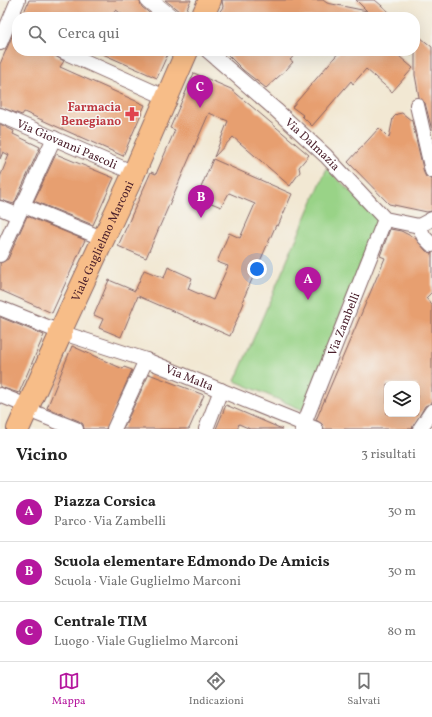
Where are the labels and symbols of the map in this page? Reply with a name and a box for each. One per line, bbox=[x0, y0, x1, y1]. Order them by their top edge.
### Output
pin: C bbox=[187, 75, 213, 108]
place label: Farmacia Benegiano bbox=[61, 100, 121, 130]
pharmacy icon: Farmacia Benegiano bbox=[124, 106, 140, 122]
street label: Via Dalmazia bbox=[281, 115, 343, 175]
street label: Via Giovanni Pascoli bbox=[14, 116, 120, 174]
street label: Viale Guglielmo Marconi bbox=[68, 178, 138, 304]
pin: B bbox=[188, 185, 214, 218]
your location bbox=[247, 259, 267, 279]
pin: A bbox=[295, 267, 321, 300]
street label: Via Zambelli bbox=[325, 290, 364, 358]
street label: Via Malta bbox=[163, 362, 216, 396]

